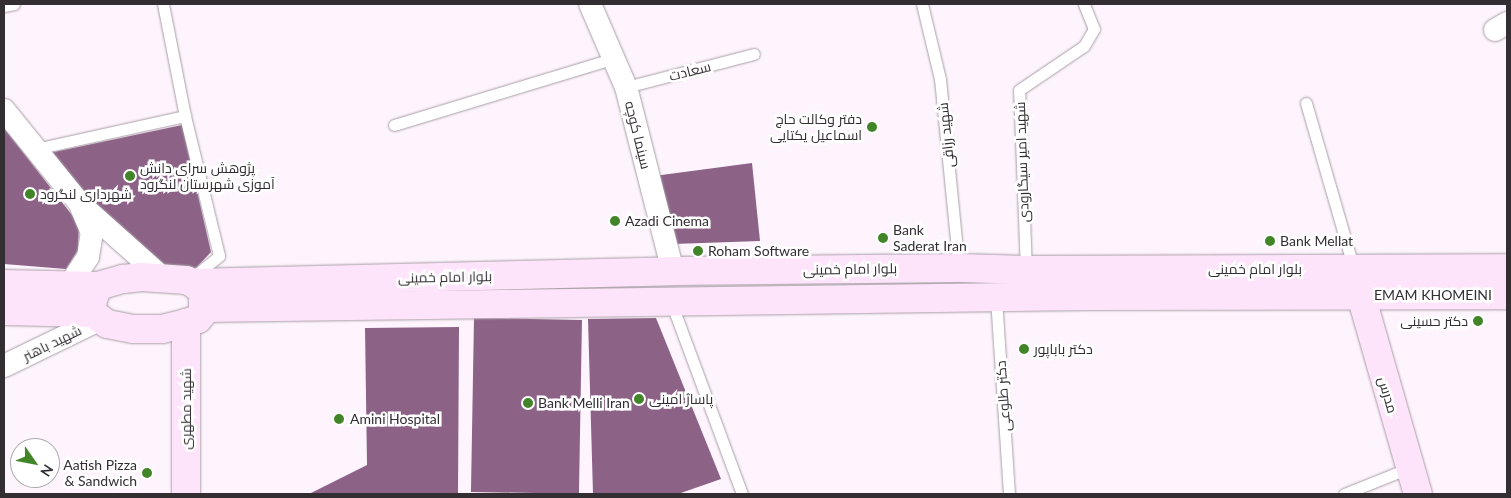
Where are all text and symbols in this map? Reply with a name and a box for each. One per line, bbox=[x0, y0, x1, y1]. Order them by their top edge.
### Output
street label: سعادت bbox=[667, 58, 713, 84]
street label: سینما کوچه bbox=[621, 99, 655, 171]
street label: شهید امیر سیگارودی bbox=[1011, 101, 1033, 223]
street label: شهید رزاقی bbox=[934, 102, 958, 168]
place label: دفتر وکالت حاج اسماعیل یکتایی bbox=[770, 111, 862, 144]
marker: دفتر وکالت حاج اسماعیل یکتایی bbox=[866, 121, 878, 133]
place label: پژوهش سرای دانش آموزی شهرستان لنگرود bbox=[140, 160, 275, 192]
marker: پژوهش سرای دانش آموزی شهرستان لنگرود bbox=[124, 170, 136, 182]
place label: شهرداری لنگرود bbox=[40, 186, 132, 202]
marker: شهرداری لنگرود bbox=[24, 188, 36, 200]
place label: Azadi Cinema bbox=[625, 213, 709, 229]
marker: Azadi Cinema bbox=[609, 215, 621, 227]
place label: Bank Saderat Iran bbox=[893, 222, 967, 254]
marker: Bank Saderat Iran bbox=[877, 232, 889, 244]
place label: Bank Mellat bbox=[1280, 233, 1353, 249]
marker: Bank Mellat bbox=[1264, 235, 1276, 247]
place label: Roham Software bbox=[708, 243, 809, 259]
marker: Roham Software bbox=[692, 245, 704, 257]
street label: بلوار امام خمینی bbox=[803, 260, 897, 278]
street label: بلوار امام خمینی bbox=[1208, 261, 1302, 277]
street label: بلوار امام خمینی bbox=[398, 268, 492, 286]
street label: EMAM KHOMEINI bbox=[1374, 287, 1492, 303]
place label: دکتر حسینی bbox=[1400, 313, 1468, 329]
marker: دکتر حسینی bbox=[1472, 315, 1484, 327]
street label: شهید باهنر bbox=[20, 322, 84, 364]
place label: دکتر باباپور bbox=[1034, 341, 1093, 357]
marker: دکتر باباپور bbox=[1018, 343, 1030, 355]
street label: دکتر طلوعی bbox=[992, 360, 1014, 432]
street label: شهید مطهری bbox=[178, 368, 194, 450]
street label: مدرس bbox=[1375, 375, 1401, 415]
place label: پاساژ امینی bbox=[649, 391, 713, 407]
marker: پاساژ امینی bbox=[633, 393, 645, 405]
place label: Bank Melli Iran bbox=[538, 395, 630, 411]
marker: Bank Melli Iran bbox=[522, 397, 534, 409]
place label: Amini Hospital bbox=[350, 411, 440, 427]
marker: Amini Hospital bbox=[332, 412, 346, 426]
north arrow bbox=[10, 438, 60, 488]
place label: Aatish Pizza & Sandwich bbox=[63, 457, 137, 490]
text: N bbox=[37, 462, 57, 480]
marker: Aatish Pizza & Sandwich bbox=[141, 467, 153, 479]

